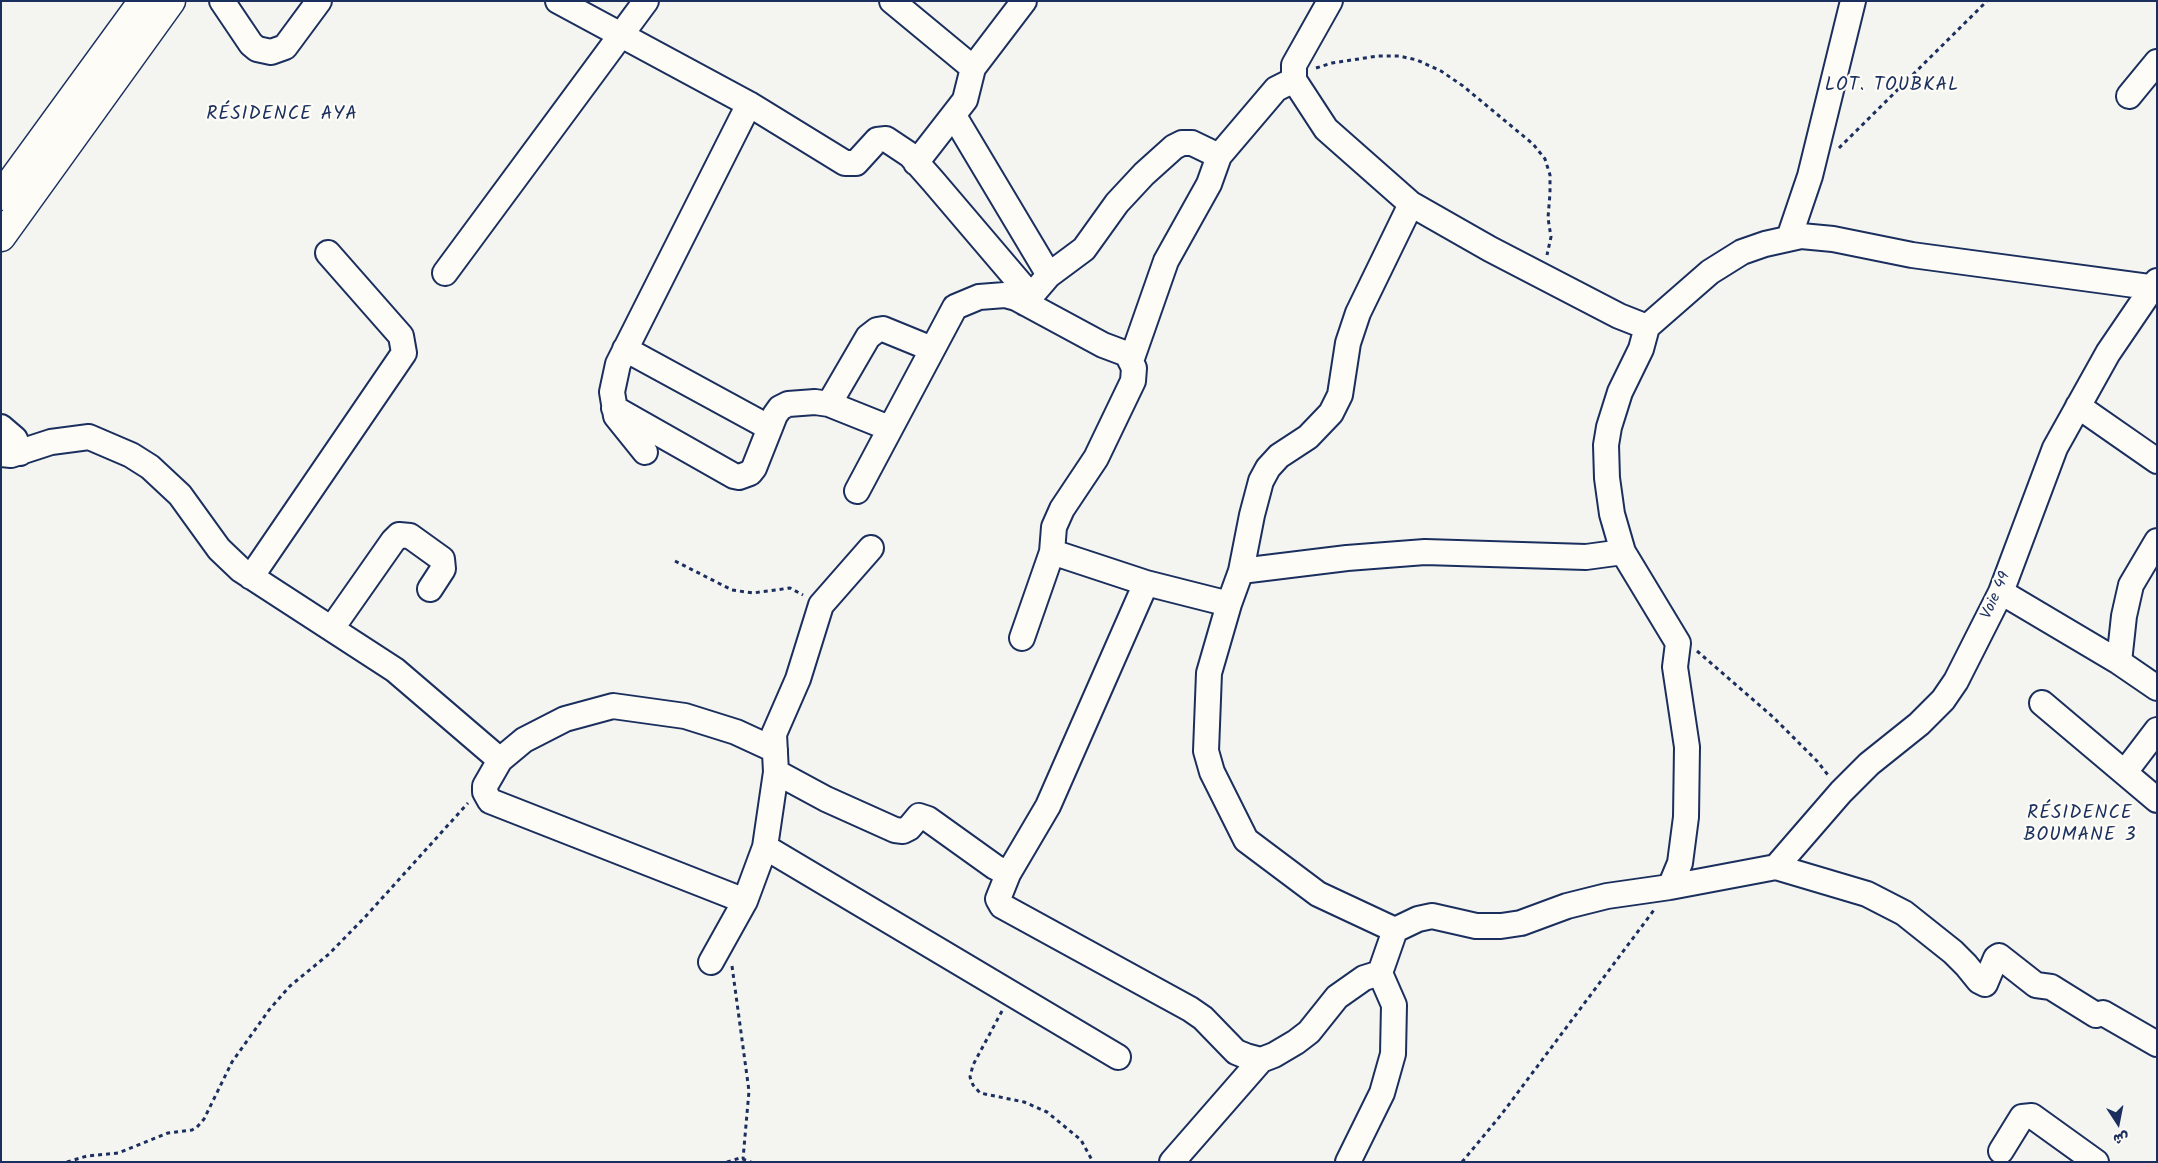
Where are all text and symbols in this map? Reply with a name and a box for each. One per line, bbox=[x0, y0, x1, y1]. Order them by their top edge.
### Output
district label: LOT. TOUBKAL bbox=[1823, 76, 1961, 98]
district label: RÉSIDENCE AYA bbox=[205, 105, 359, 127]
street label: Voie 49 bbox=[1978, 569, 2016, 623]
district label: RÉSIDENCE BOUMANE 3 bbox=[2022, 804, 2138, 848]
north arrow bbox=[2093, 1098, 2143, 1148]
text: ش bbox=[2111, 1125, 2131, 1150]

